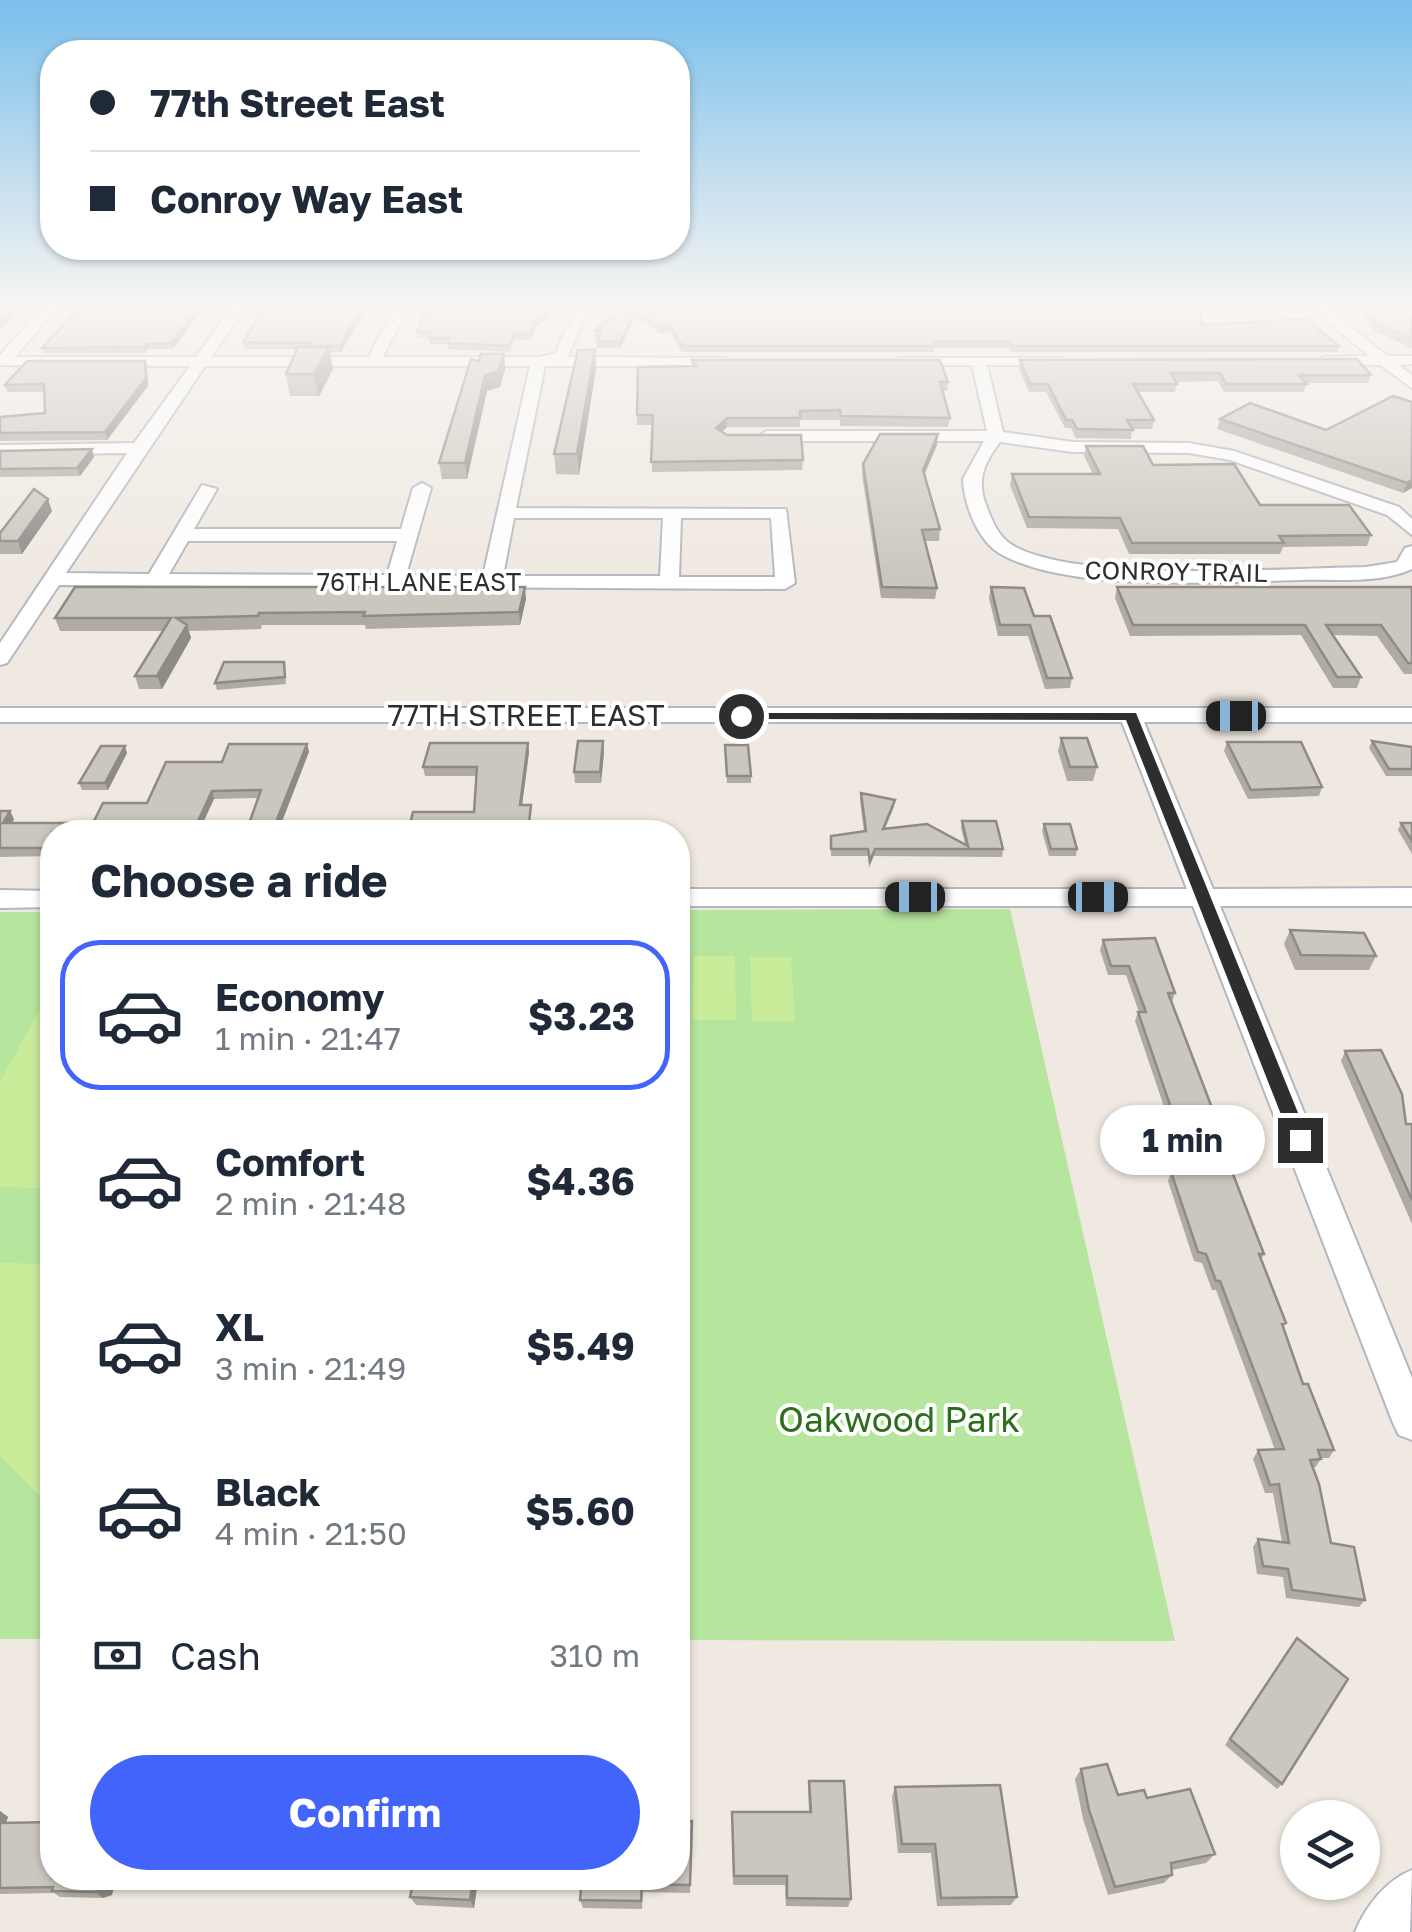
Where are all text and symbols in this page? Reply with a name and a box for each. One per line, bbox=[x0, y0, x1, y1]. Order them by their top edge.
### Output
text: 77th Street East bbox=[150, 80, 445, 125]
text: Conroy Way East bbox=[150, 176, 463, 221]
street label: CONROY TRAIL bbox=[1084, 554, 1268, 588]
street label: 76TH LANE EAST bbox=[317, 566, 521, 597]
route start bbox=[719, 694, 764, 739]
street label: 77TH STREET EAST bbox=[387, 697, 665, 733]
car bbox=[1206, 701, 1266, 731]
text: Choose a ride bbox=[90, 853, 388, 907]
car bbox=[885, 882, 945, 912]
car bbox=[1068, 882, 1128, 912]
icon: car bbox=[95, 970, 185, 1060]
text: Economy bbox=[215, 974, 384, 1019]
text: $3.23 bbox=[528, 993, 635, 1038]
text: 1 min · 21:47 bbox=[215, 1019, 401, 1057]
callout: 1 min bbox=[1100, 1105, 1265, 1175]
route end bbox=[1278, 1118, 1323, 1163]
text: 1 min bbox=[1142, 1121, 1223, 1159]
icon: car bbox=[95, 1135, 185, 1225]
text: Comfort bbox=[215, 1139, 365, 1184]
text: $4.36 bbox=[526, 1158, 635, 1203]
text: 2 min · 21:48 bbox=[215, 1184, 406, 1222]
icon: car bbox=[95, 1300, 185, 1390]
text: XL bbox=[215, 1304, 264, 1349]
text: $5.49 bbox=[526, 1323, 635, 1368]
text: 3 min · 21:49 bbox=[215, 1349, 406, 1387]
park label: Oakwood Park bbox=[778, 1398, 1020, 1440]
icon: car bbox=[95, 1465, 185, 1555]
text: Black bbox=[215, 1469, 320, 1514]
text: $5.60 bbox=[525, 1488, 635, 1533]
text: 4 min · 21:50 bbox=[215, 1514, 407, 1552]
icon: cash bbox=[90, 1628, 145, 1683]
text: Cash bbox=[170, 1633, 261, 1678]
text: 310 m bbox=[550, 1636, 640, 1674]
button: Confirm bbox=[90, 1755, 640, 1870]
map controls bbox=[1280, 1800, 1380, 1900]
button: layers bbox=[1280, 1800, 1380, 1900]

